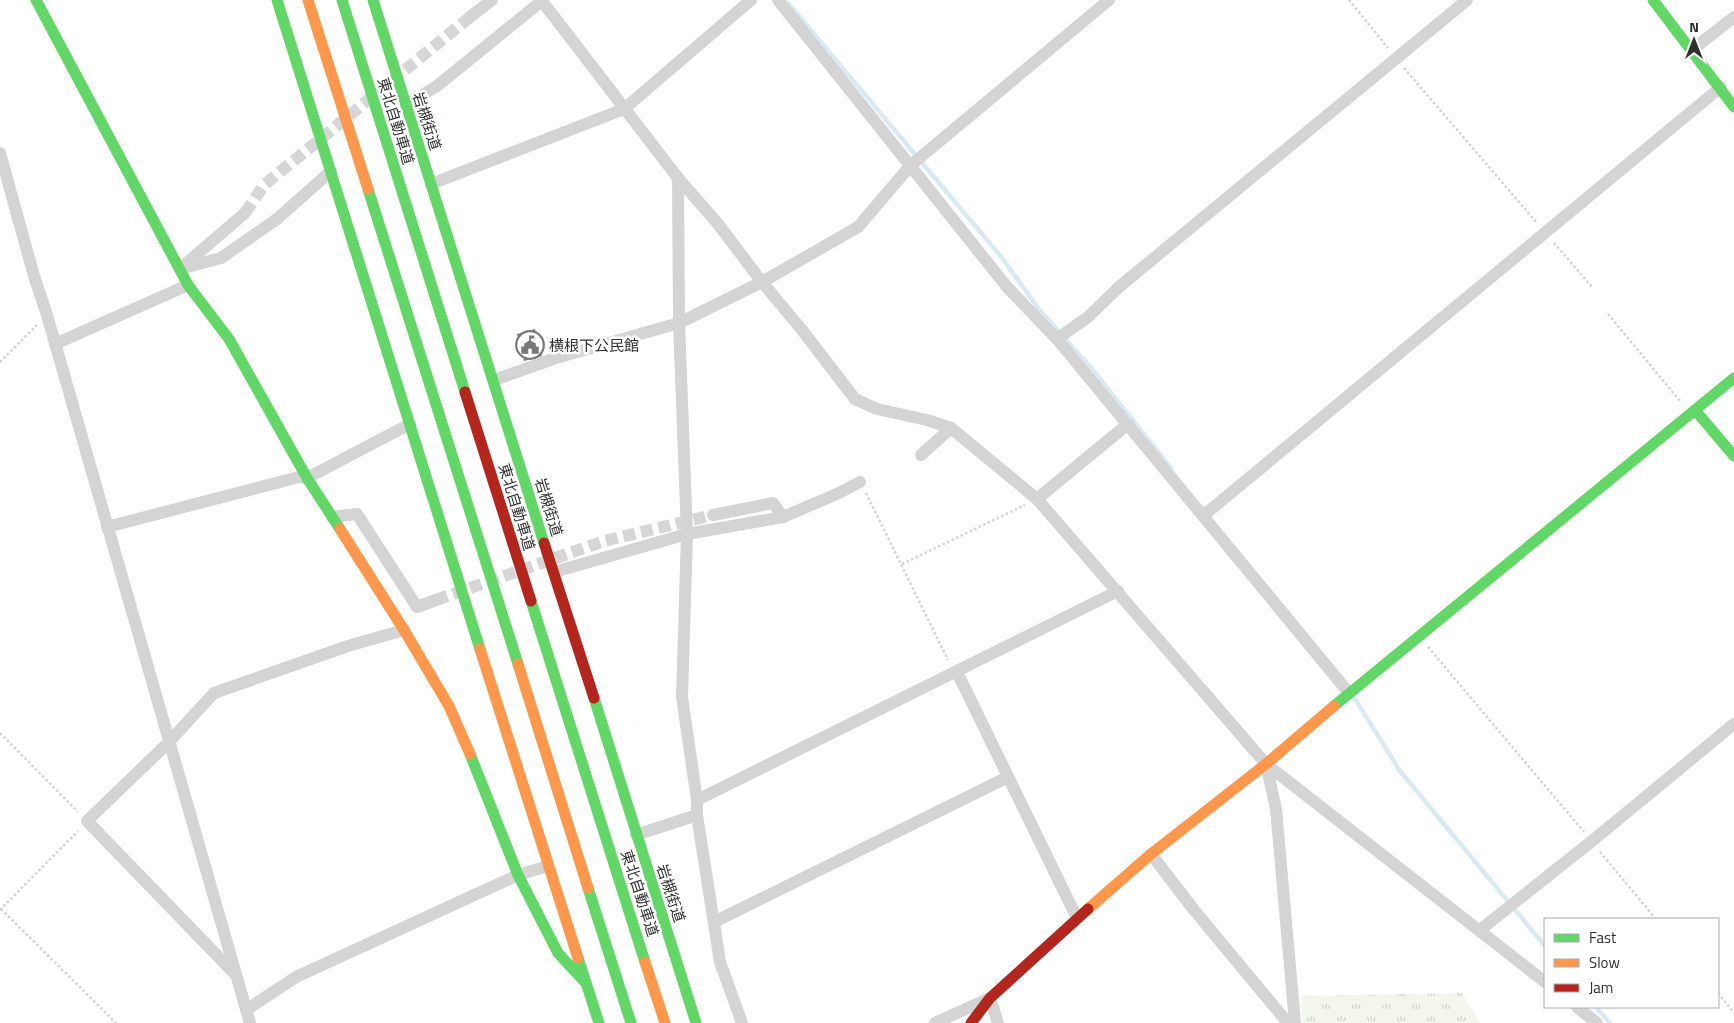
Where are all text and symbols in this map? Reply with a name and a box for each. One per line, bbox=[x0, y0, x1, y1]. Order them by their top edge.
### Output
north arrow bbox=[1669, 15, 1719, 65]
text: N bbox=[1689, 16, 1699, 37]
street label: 東北自動車道 bbox=[372, 75, 420, 167]
street label: 岩槻街道 bbox=[407, 89, 447, 153]
public building icon: 横根下公民館 bbox=[515, 330, 545, 360]
place label: 横根下公民館 bbox=[549, 334, 639, 357]
street label: 東北自動車道 bbox=[493, 461, 541, 553]
street label: 岩槻街道 bbox=[529, 475, 569, 539]
street label: 東北自動車道 bbox=[615, 847, 665, 939]
street label: 岩槻街道 bbox=[651, 861, 691, 925]
legend bbox=[1544, 918, 1719, 1008]
text: Fast bbox=[1589, 926, 1617, 949]
text: Slow bbox=[1589, 951, 1620, 974]
text: Jam bbox=[1589, 976, 1613, 999]

